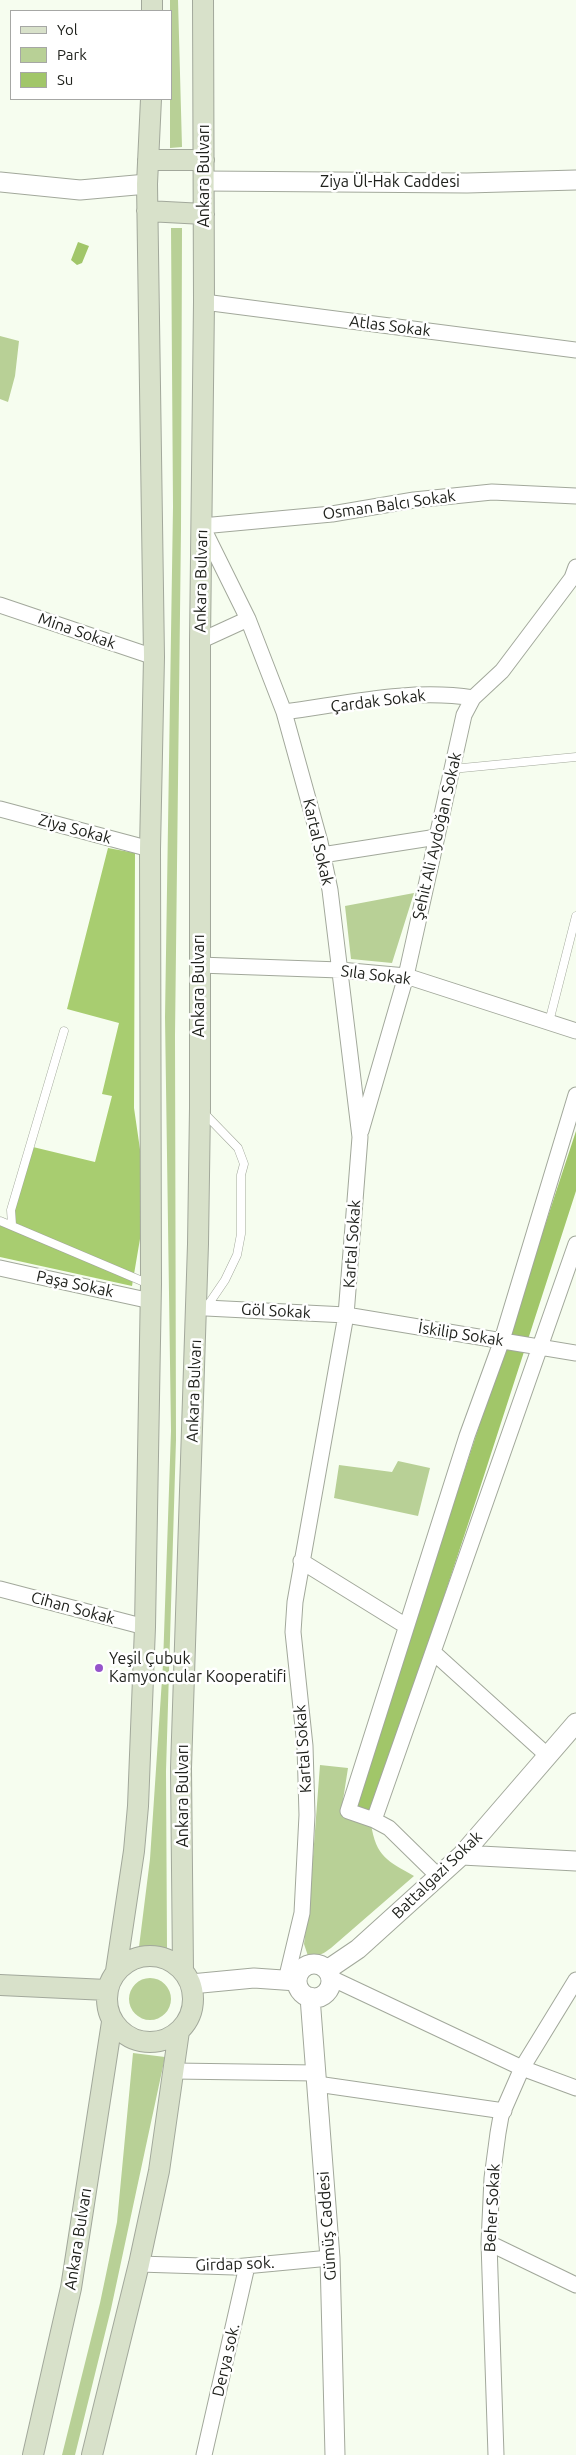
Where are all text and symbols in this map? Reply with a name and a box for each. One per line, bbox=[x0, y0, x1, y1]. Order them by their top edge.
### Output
legend bbox=[10, 10, 172, 100]
text: Yol bbox=[57, 21, 78, 38]
text: Park bbox=[57, 46, 87, 63]
text: Su bbox=[57, 71, 73, 88]
street label: Ankara Bulvarı bbox=[194, 124, 214, 228]
street label: Ziya Ül-Hak Caddesi bbox=[320, 172, 460, 192]
street label: Atlas Sokak bbox=[348, 311, 432, 341]
street label: Osman Balcı Sokak bbox=[321, 486, 457, 524]
street label: Ankara Bulvarı bbox=[191, 529, 211, 633]
street label: Mina Sokak bbox=[36, 609, 118, 653]
street label: Çardak Sokak bbox=[329, 686, 427, 716]
street label: Şehit Ali Aydoğan Sokak bbox=[408, 750, 466, 922]
street label: Kartal Sokak bbox=[299, 797, 337, 887]
street label: Ziya Sokak bbox=[36, 810, 114, 848]
street label: Ankara Bulvarı bbox=[189, 934, 209, 1038]
street label: Sıla Sokak bbox=[340, 961, 412, 989]
street label: Kartal Sokak bbox=[339, 1199, 365, 1289]
street label: Paşa Sokak bbox=[35, 1266, 115, 1302]
street label: Göl Sokak bbox=[241, 1300, 311, 1322]
street label: İskilip Sokak bbox=[417, 1318, 505, 1350]
street label: Ankara Bulvarı bbox=[183, 1339, 205, 1443]
street label: Cihan Sokak bbox=[29, 1588, 117, 1628]
place label: Yeşil Çubuk Kamyoncular Kooperatifi bbox=[109, 1649, 287, 1687]
marker: Yeşil Çubuk Kamyoncular Kooperatifi bbox=[93, 1662, 105, 1674]
street label: Kartal Sokak bbox=[290, 1704, 316, 1794]
street label: Ankara Bulvarı bbox=[173, 1744, 193, 1848]
street label: Battalgazi Sokak bbox=[388, 1827, 486, 1923]
street label: Beher Sokak bbox=[480, 2163, 504, 2253]
street label: Gümüş Caddesi bbox=[314, 2171, 340, 2281]
street label: Ankara Bulvarı bbox=[60, 2187, 96, 2291]
street label: Girdap sok. bbox=[195, 2253, 275, 2275]
street label: Derya sok. bbox=[208, 2322, 244, 2398]

